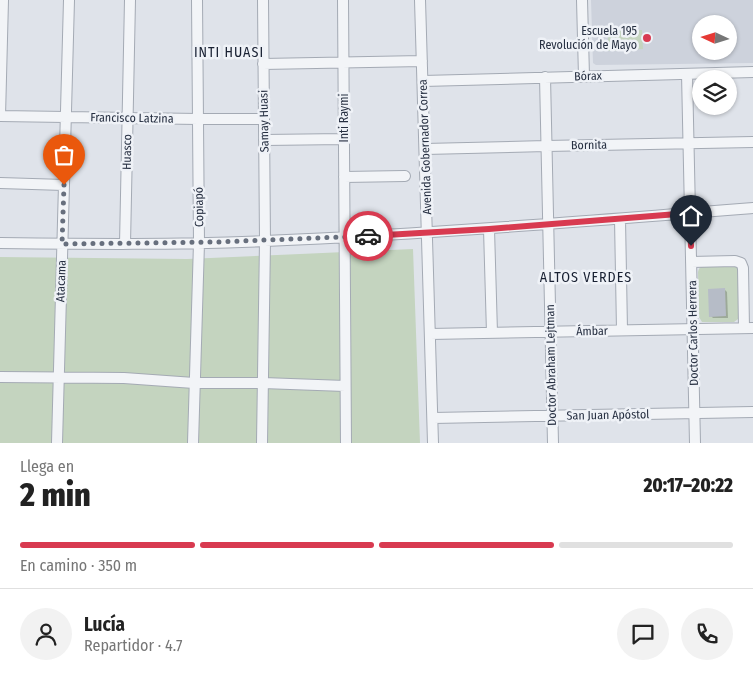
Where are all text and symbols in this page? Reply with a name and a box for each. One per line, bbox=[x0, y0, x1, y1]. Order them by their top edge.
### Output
north arrow bbox=[692, 15, 738, 60]
map controls bbox=[692, 15, 737, 115]
place label: Escuela 195 Revolución de Mayo bbox=[539, 24, 637, 52]
marker: Escuela 195 Revolución de Mayo bbox=[641, 32, 653, 44]
district label: INTI HUASI bbox=[194, 44, 264, 61]
street label: Bórax bbox=[574, 68, 603, 83]
button: layers bbox=[692, 70, 737, 115]
street label: Avenida Gobernador Correa bbox=[416, 79, 434, 215]
street label: Samay Huasi bbox=[256, 90, 272, 152]
street label: Inti Raymi bbox=[337, 94, 351, 142]
street label: Francisco Latzina bbox=[90, 110, 174, 126]
pin bbox=[43, 134, 85, 185]
street label: Huasco bbox=[120, 134, 134, 170]
street label: Bornita bbox=[571, 138, 607, 152]
icon: bag bbox=[50, 141, 78, 169]
street label: Copiapó bbox=[192, 187, 206, 227]
pin bbox=[670, 195, 712, 246]
icon: home bbox=[677, 202, 705, 230]
courier bbox=[343, 211, 393, 261]
icon: car bbox=[354, 222, 382, 250]
street label: Atacama bbox=[53, 260, 69, 302]
district label: ALTOS VERDES bbox=[540, 269, 632, 286]
street label: Doctor Carlos Herrera bbox=[685, 280, 701, 386]
street label: Doctor Abraham Lejtman bbox=[543, 304, 559, 426]
street label: Ámbar bbox=[576, 323, 609, 338]
street label: San Juan Apóstol bbox=[566, 407, 650, 423]
text: Llega en bbox=[20, 457, 74, 476]
text: 20:17–20:22 bbox=[643, 474, 733, 497]
text: 2 min bbox=[20, 476, 91, 514]
text: En camino · 350 m bbox=[20, 556, 137, 575]
button: person bbox=[20, 608, 72, 660]
button: chat bbox=[617, 608, 669, 660]
button: phone bbox=[681, 608, 733, 660]
text: Lucía bbox=[84, 613, 125, 636]
text: Repartidor · 4.7 bbox=[84, 636, 183, 655]

